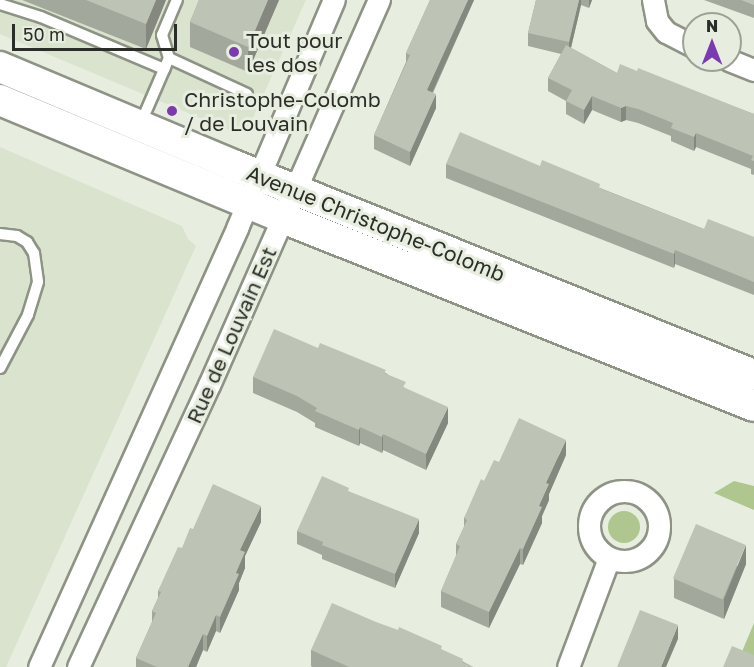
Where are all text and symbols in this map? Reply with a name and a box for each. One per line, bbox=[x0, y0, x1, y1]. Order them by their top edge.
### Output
scale bar bbox=[15, 12, 180, 50]
north arrow bbox=[682, 12, 742, 72]
text: N bbox=[706, 16, 718, 36]
text: 50 m bbox=[23, 23, 65, 45]
place label: Tout pour les dos bbox=[246, 27, 342, 77]
marker: Tout pour les dos bbox=[227, 45, 241, 59]
place label: Christophe-Colomb / de Louvain bbox=[184, 86, 381, 136]
marker: Christophe-Colomb / de Louvain bbox=[165, 104, 179, 118]
street label: Avenue Christophe-Colomb bbox=[243, 160, 509, 286]
street label: Rue de Louvain Est bbox=[181, 243, 281, 427]

